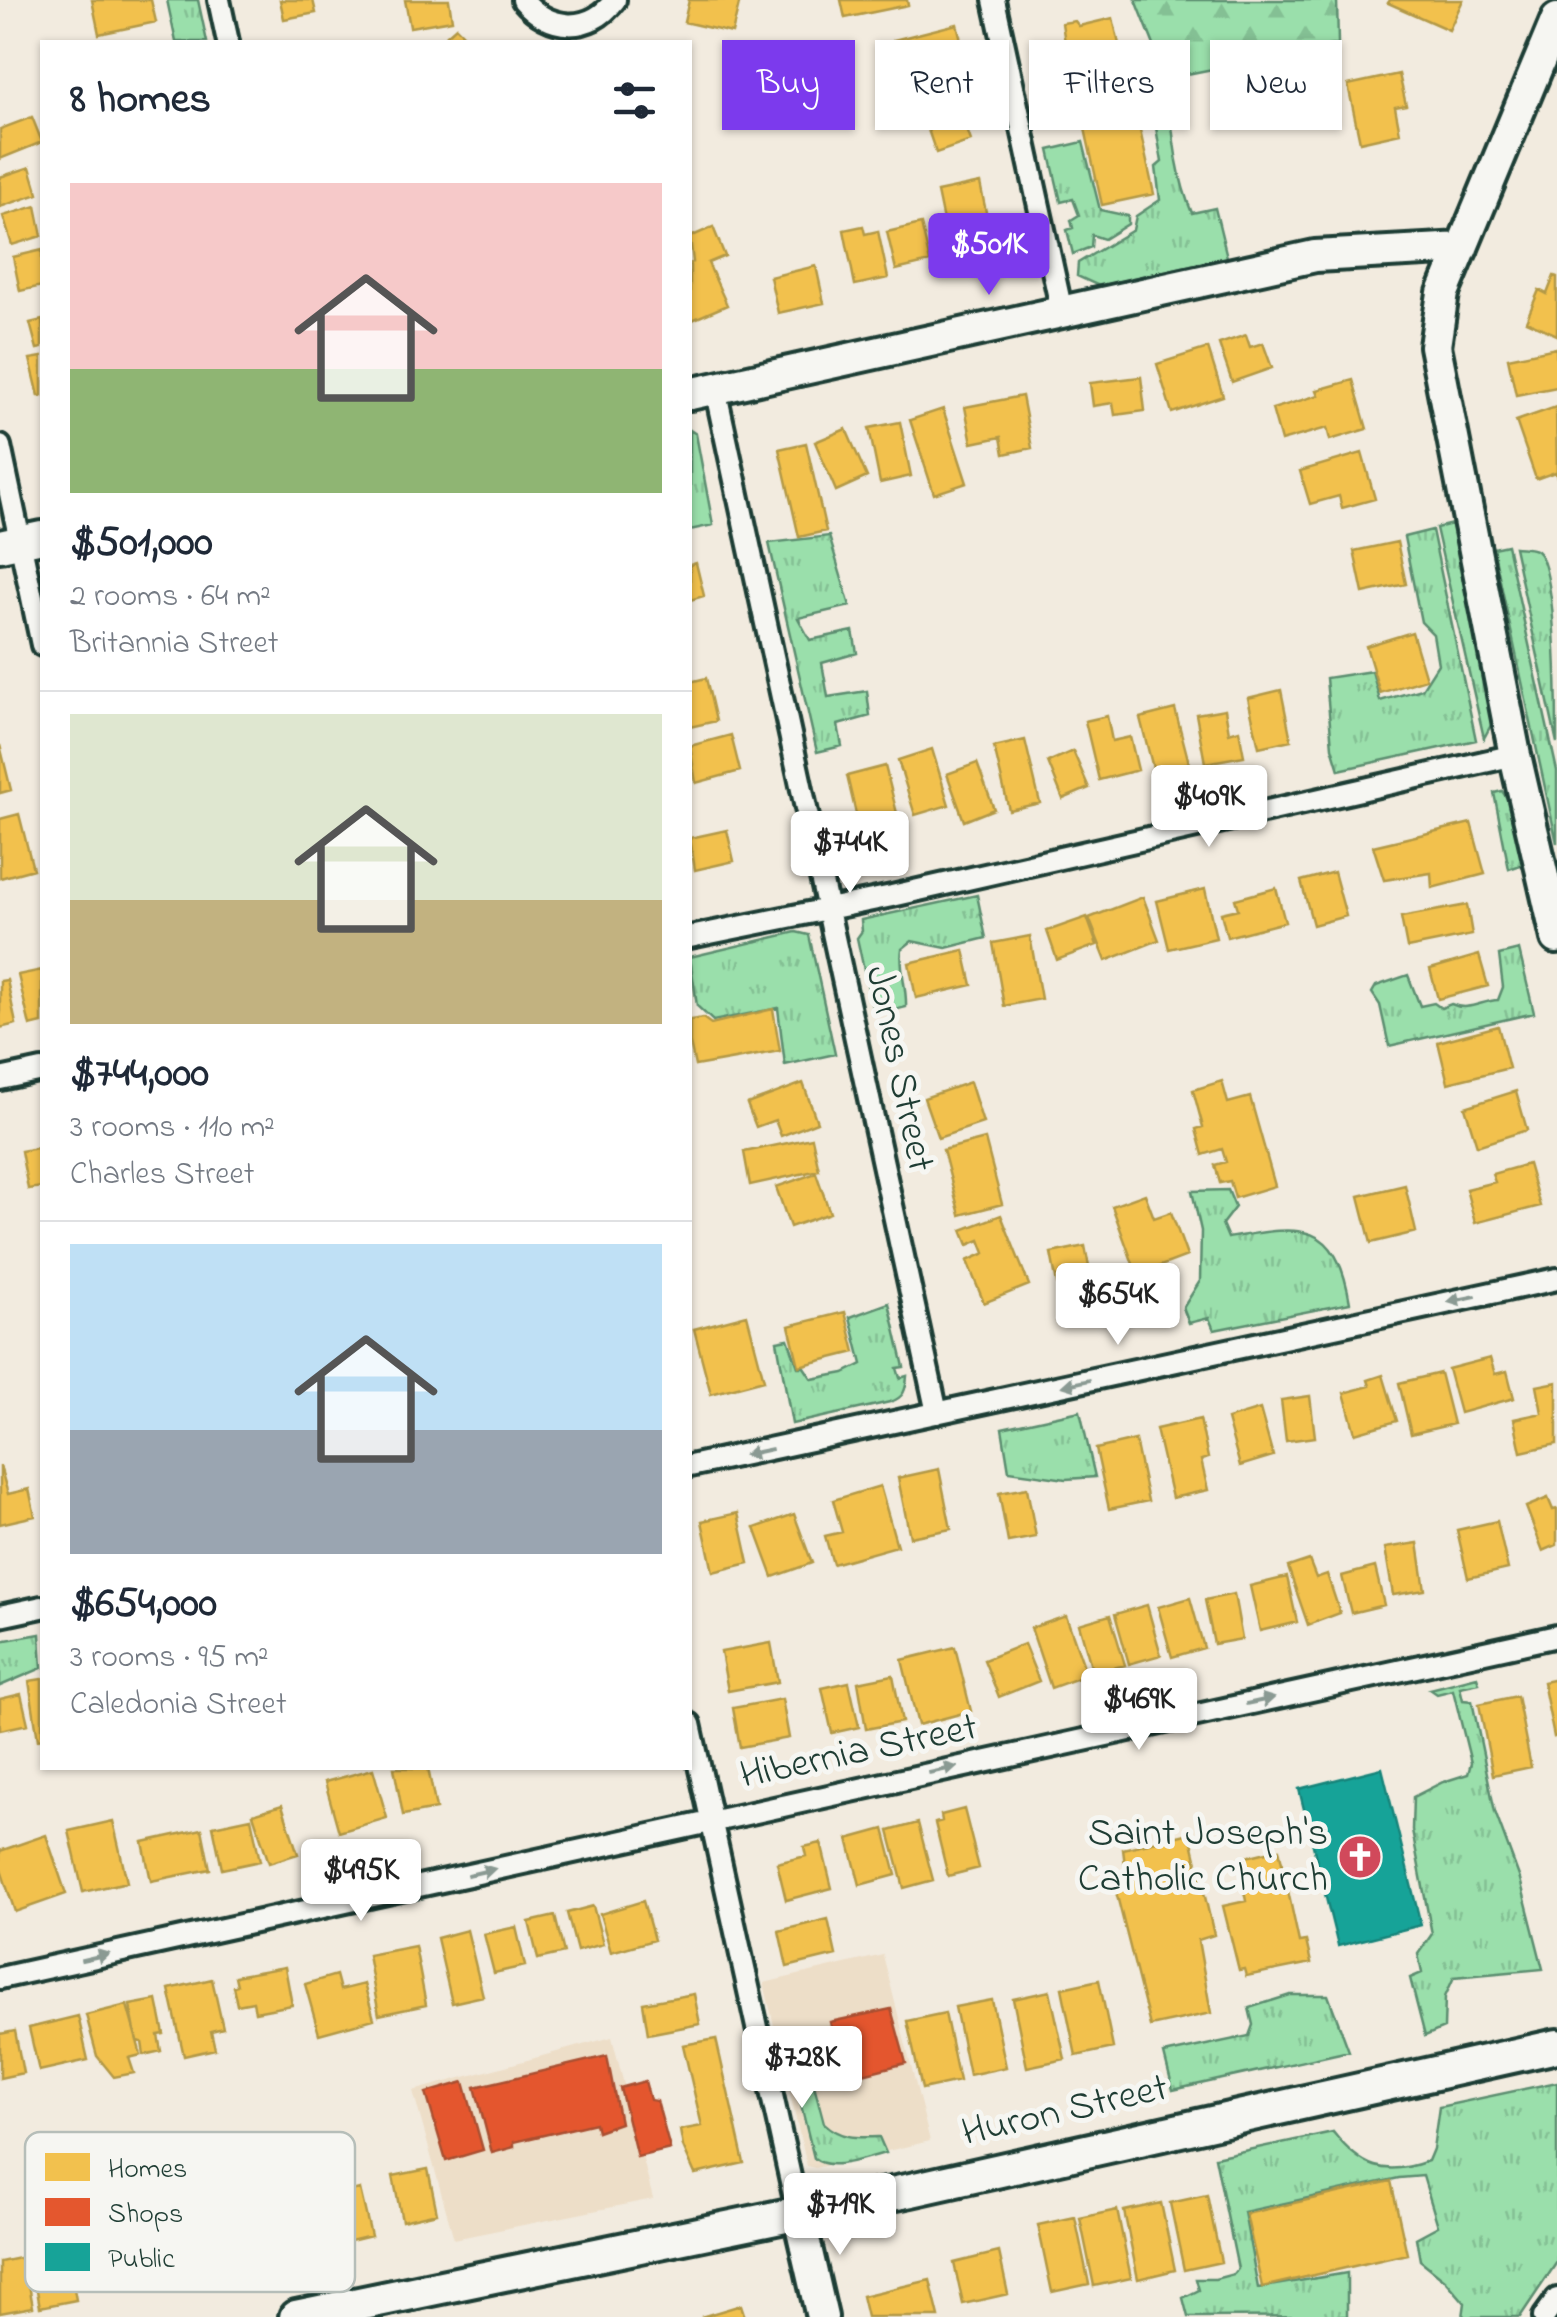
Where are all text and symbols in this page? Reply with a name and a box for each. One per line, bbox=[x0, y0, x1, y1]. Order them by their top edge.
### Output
chip: Buy bbox=[722, 40, 855, 130]
chip: Rent bbox=[875, 40, 1009, 130]
chip: Filters bbox=[1029, 40, 1190, 130]
chip: New bbox=[1210, 40, 1342, 130]
text: 8 homes bbox=[70, 70, 211, 131]
icon: filters bbox=[607, 73, 662, 128]
pin: $501K bbox=[919, 213, 1059, 298]
text: $501K bbox=[950, 222, 1028, 269]
icon: home bbox=[276, 248, 456, 428]
text: $501,000 bbox=[70, 513, 213, 574]
text: 2 rooms · 64 m² bbox=[70, 574, 271, 621]
text: Britannia Street bbox=[70, 621, 278, 668]
pin: $409K bbox=[1139, 765, 1279, 850]
text: $409K bbox=[1173, 774, 1245, 821]
icon: home bbox=[276, 779, 456, 959]
pin: $744K bbox=[780, 811, 920, 896]
text: $744K bbox=[813, 820, 887, 867]
street label: Jones Street bbox=[847, 961, 949, 1177]
text: $744,000 bbox=[70, 1044, 209, 1105]
text: 3 rooms · 110 m² bbox=[70, 1105, 275, 1152]
text: Charles Street bbox=[70, 1152, 255, 1199]
pin: $654K bbox=[1048, 1263, 1188, 1348]
text: $654K bbox=[1078, 1272, 1158, 1319]
one-way arrow bbox=[1446, 1292, 1477, 1308]
icon: home bbox=[276, 1309, 456, 1489]
one-way arrow bbox=[1060, 1376, 1091, 1391]
one-way arrow bbox=[742, 1444, 773, 1460]
text: $654,000 bbox=[70, 1574, 217, 1635]
text: 3 rooms · 95 m² bbox=[70, 1635, 269, 1682]
pin: $469K bbox=[1069, 1668, 1209, 1753]
text: $469K bbox=[1103, 1677, 1175, 1724]
text: Caledonia Street bbox=[70, 1682, 287, 1729]
one-way arrow bbox=[1245, 1693, 1276, 1708]
street label: Hibernia Street bbox=[735, 1699, 983, 1807]
one-way arrow bbox=[928, 1762, 959, 1777]
place label: Saint Joseph's Catholic Church bbox=[1078, 1805, 1328, 1910]
church icon: Saint Joseph's Catholic Church bbox=[1337, 1834, 1383, 1880]
pin: $495K bbox=[291, 1839, 431, 1924]
text: $495K bbox=[323, 1848, 399, 1895]
one-way arrow bbox=[466, 1864, 497, 1879]
one-way arrow bbox=[80, 1949, 111, 1965]
pin: $728K bbox=[732, 2026, 872, 2111]
text: $728K bbox=[764, 2035, 840, 2082]
street label: Huron Street bbox=[956, 2060, 1174, 2164]
legend bbox=[25, 2132, 355, 2292]
text: Homes bbox=[108, 2150, 187, 2191]
pin: $719K bbox=[770, 2173, 910, 2258]
text: $719K bbox=[806, 2182, 874, 2229]
text: Shops bbox=[108, 2195, 183, 2236]
text: Public bbox=[108, 2240, 175, 2281]

